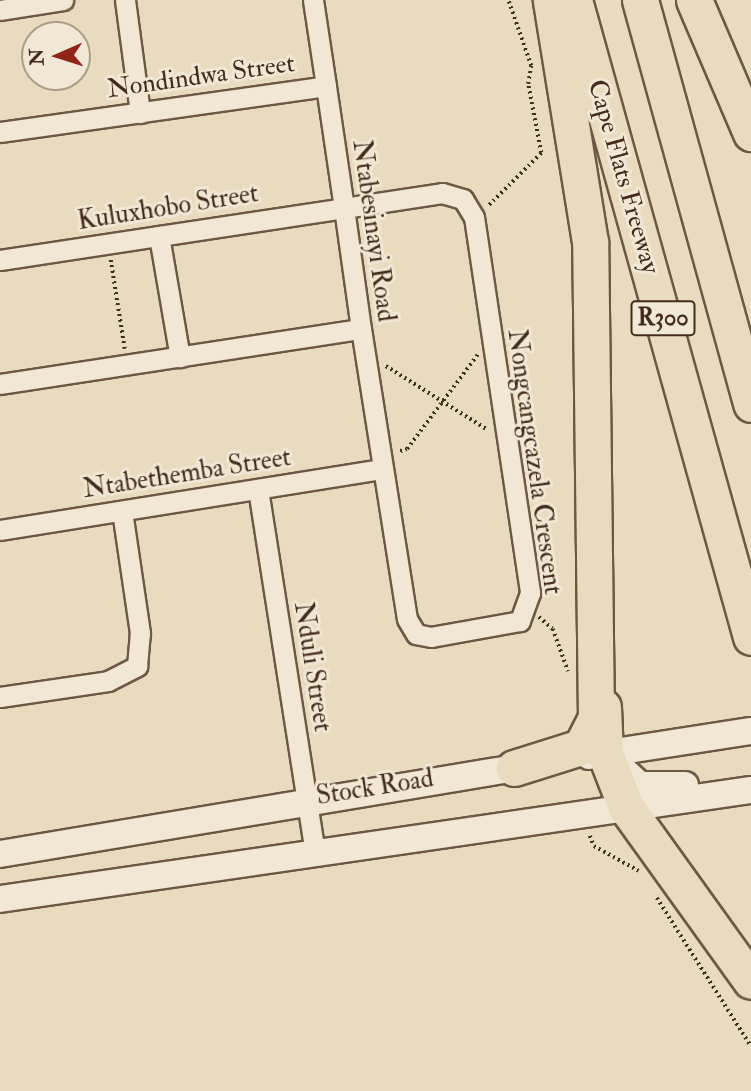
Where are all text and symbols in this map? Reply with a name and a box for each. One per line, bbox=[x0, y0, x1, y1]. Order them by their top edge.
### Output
north arrow bbox=[21, 21, 91, 91]
text: N bbox=[25, 48, 49, 66]
street label: Nondindwa Street bbox=[105, 48, 297, 106]
street label: Cape Flats Freeway bbox=[580, 76, 666, 278]
street label: Ntabesinayi Road bbox=[345, 138, 401, 324]
street label: Kuluxhobo Street bbox=[76, 178, 260, 238]
road number: R300 bbox=[630, 298, 696, 338]
street label: Nongcangcazela Crescent bbox=[500, 327, 568, 597]
street label: Ntabethemba Street bbox=[81, 442, 293, 506]
street label: Nduli Street bbox=[286, 600, 338, 734]
street label: Stock Road bbox=[314, 763, 436, 813]

